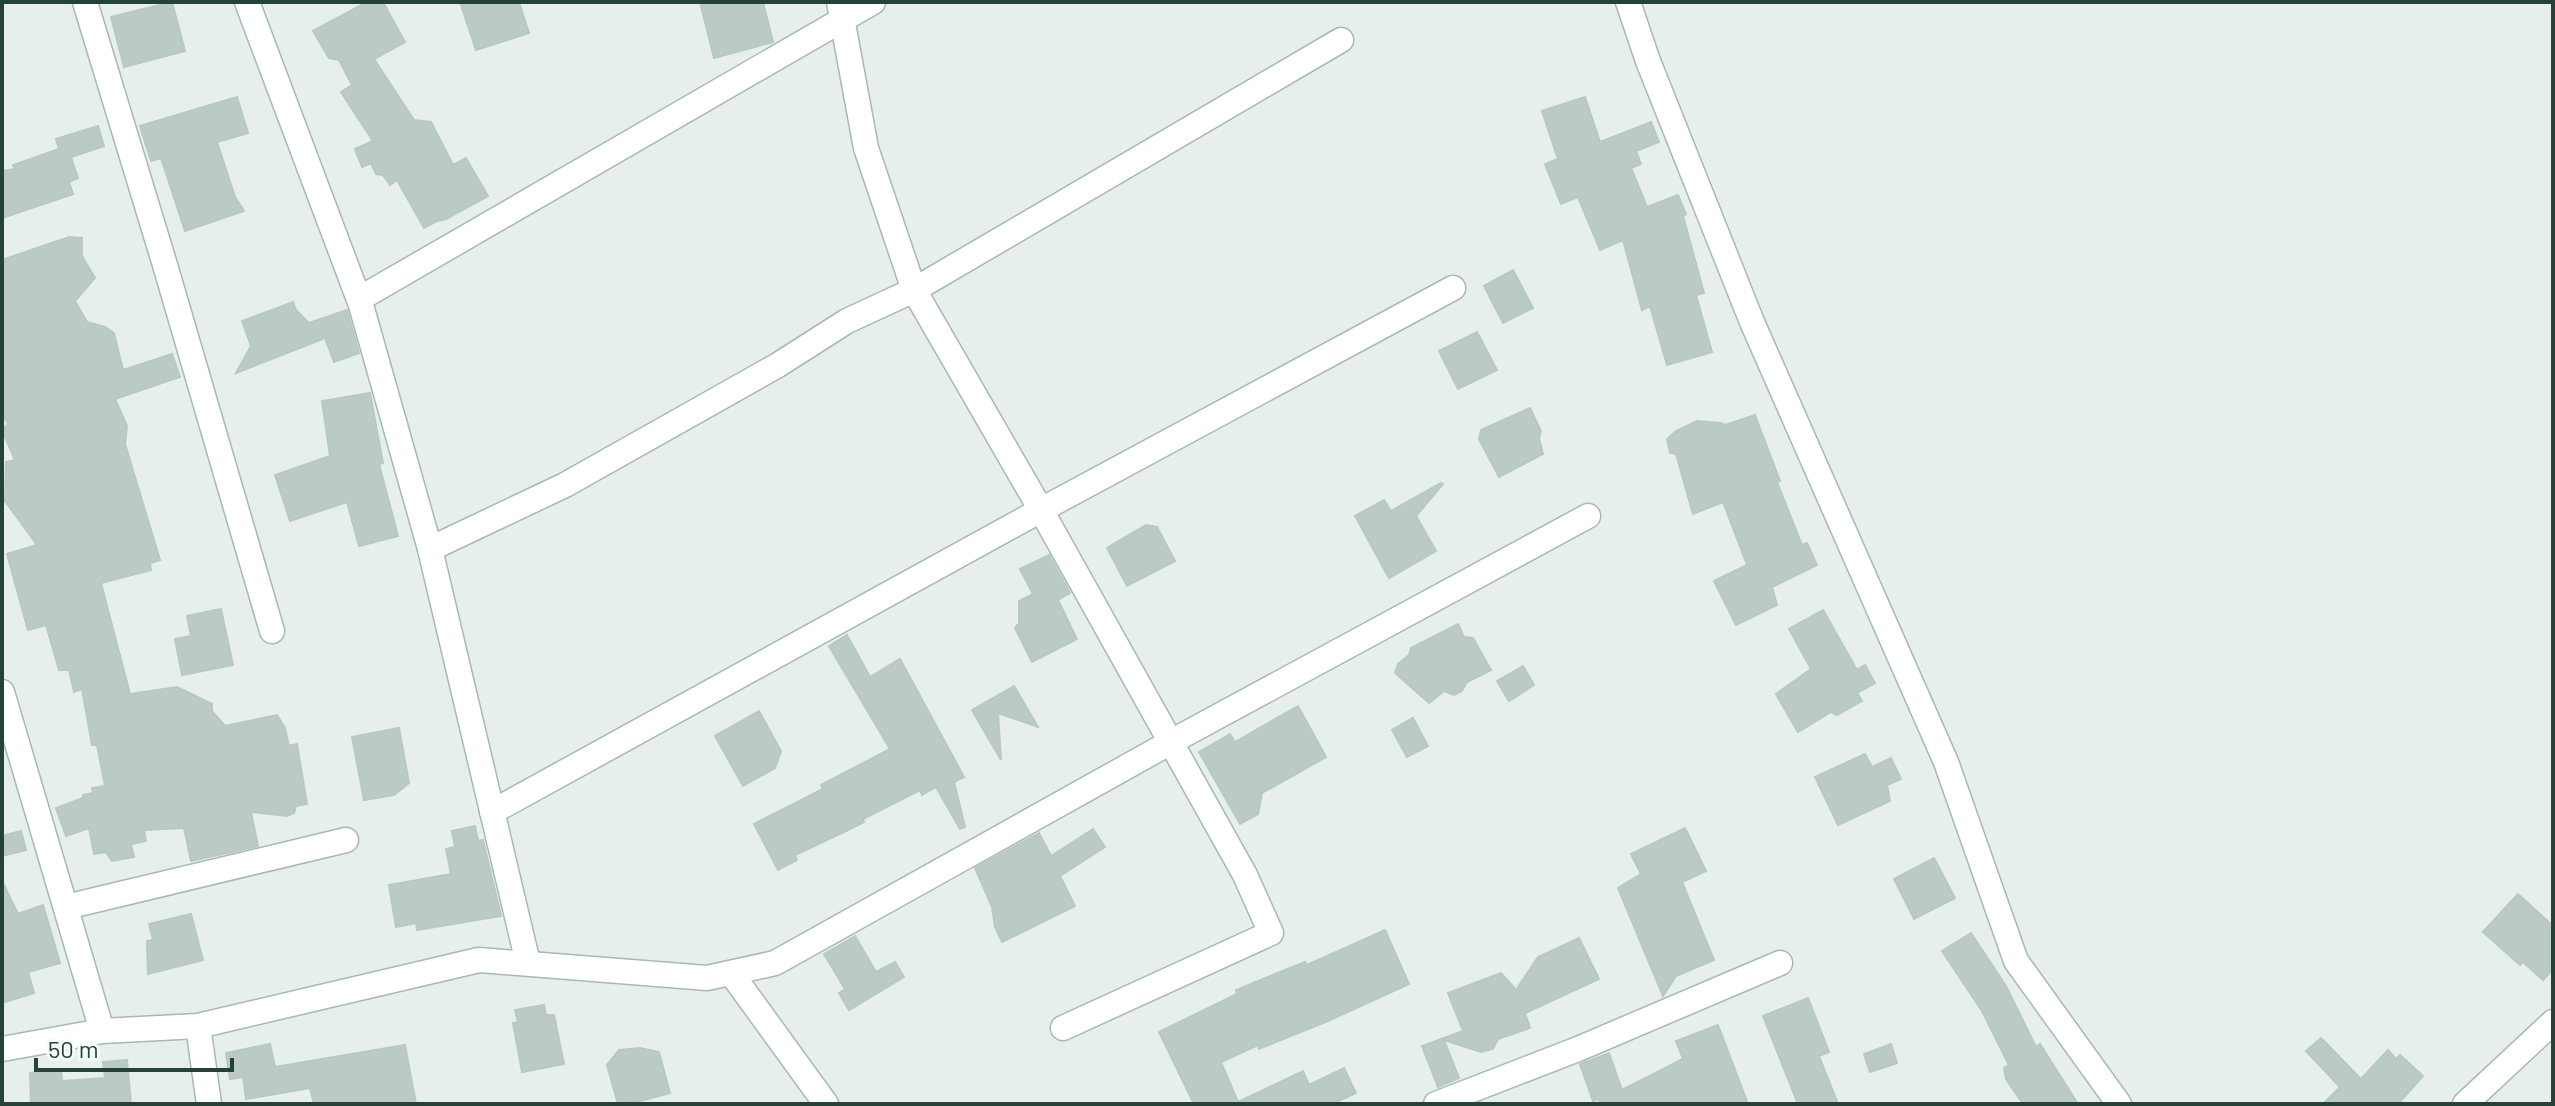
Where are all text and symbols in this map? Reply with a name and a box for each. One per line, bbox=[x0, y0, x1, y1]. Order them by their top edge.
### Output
scale bar bbox=[36, 1022, 232, 1072]
text: 50 m bbox=[48, 1034, 99, 1063]

